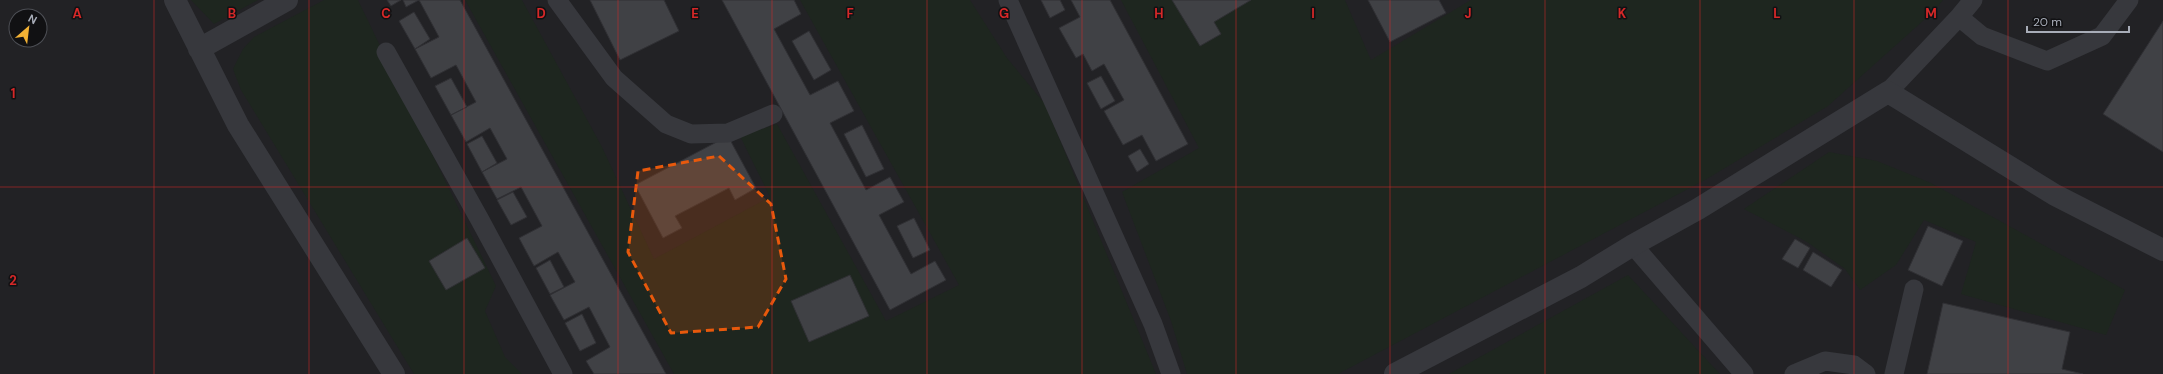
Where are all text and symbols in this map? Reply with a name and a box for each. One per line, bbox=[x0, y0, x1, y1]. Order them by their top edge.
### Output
text: A bbox=[72, 5, 82, 22]
text: B bbox=[228, 5, 236, 22]
text: C bbox=[381, 5, 391, 22]
text: D bbox=[536, 5, 546, 22]
text: E bbox=[691, 5, 699, 22]
text: F bbox=[846, 5, 854, 22]
text: G bbox=[999, 5, 1009, 22]
text: H bbox=[1154, 5, 1164, 22]
text: I bbox=[1311, 5, 1315, 22]
text: J bbox=[1464, 5, 1472, 22]
text: K bbox=[1618, 5, 1627, 22]
text: L bbox=[1773, 5, 1781, 22]
text: M bbox=[1925, 5, 1937, 22]
north arrow bbox=[8, 8, 48, 48]
scale bar bbox=[2027, 8, 2129, 34]
text: N bbox=[26, 11, 40, 27]
text: 20 m bbox=[2033, 14, 2062, 30]
text: 1 bbox=[11, 85, 15, 102]
text: 2 bbox=[9, 272, 17, 289]

